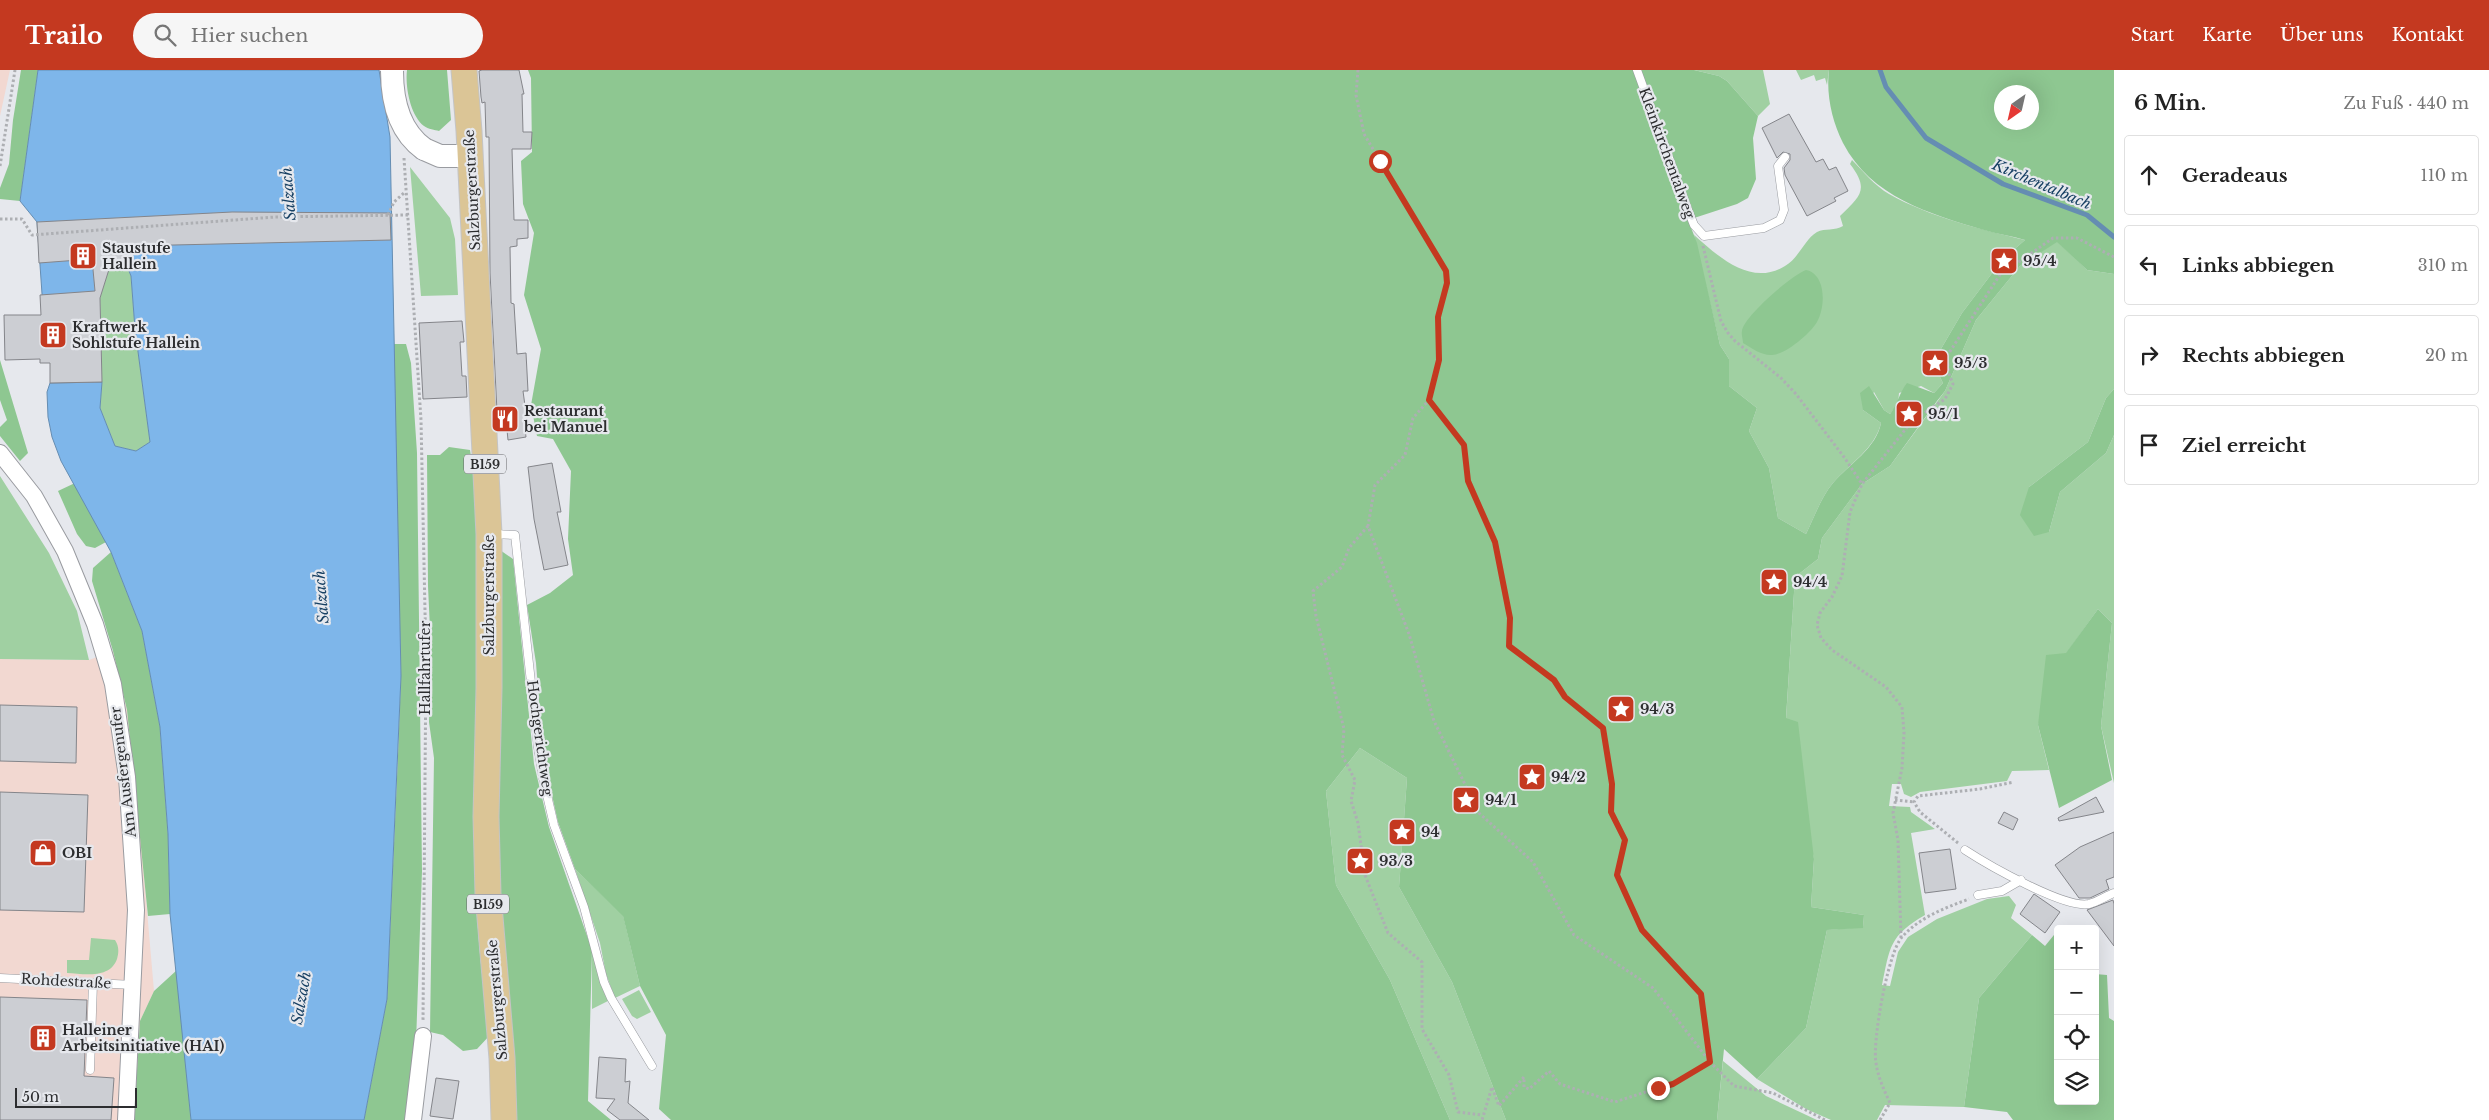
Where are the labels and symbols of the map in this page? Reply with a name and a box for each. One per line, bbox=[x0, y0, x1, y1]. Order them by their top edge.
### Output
street label: Kleinkirchentalweg bbox=[1635, 85, 1699, 222]
north arrow bbox=[1994, 85, 2039, 130]
street label: Salzburgerstraße bbox=[460, 129, 484, 251]
route start bbox=[1369, 150, 1392, 173]
water label: Kirchentalbach bbox=[1989, 154, 2095, 214]
water label: Salzach bbox=[276, 166, 300, 222]
place label: Staustufe Hallein bbox=[102, 239, 171, 273]
building icon: Staustufe Hallein bbox=[68, 241, 98, 271]
place icon: 95/4 bbox=[1989, 246, 2019, 276]
place label: 95/4 bbox=[2023, 252, 2056, 270]
place label: Kraftwerk Sohlstufe Hallein bbox=[72, 318, 200, 352]
building icon: Kraftwerk Sohlstufe Hallein bbox=[38, 320, 68, 350]
place icon: 95/3 bbox=[1920, 348, 1950, 378]
place label: 95/3 bbox=[1954, 354, 1987, 372]
place icon: 95/1 bbox=[1894, 399, 1924, 429]
place label: Restaurant bei Manuel bbox=[523, 402, 608, 436]
restaurant icon: Restaurant bei Manuel bbox=[490, 404, 520, 434]
place label: 95/1 bbox=[1928, 405, 1959, 423]
road number: B159 bbox=[464, 454, 506, 474]
street label: Salzburgerstraße bbox=[480, 534, 498, 656]
place icon: 94/4 bbox=[1759, 567, 1789, 597]
water label: Salzach bbox=[309, 569, 333, 625]
place label: 94/4 bbox=[1793, 573, 1827, 591]
street label: Hallfahrtufer bbox=[416, 620, 434, 715]
street label: Hochgerichtweg bbox=[523, 679, 557, 798]
place icon: 94/3 bbox=[1606, 694, 1636, 724]
place label: 94/3 bbox=[1640, 700, 1674, 718]
street label: Am Ausfergenufer bbox=[106, 705, 140, 839]
place icon: 94/2 bbox=[1517, 762, 1547, 792]
place label: 94/2 bbox=[1551, 768, 1586, 786]
place icon: 94/1 bbox=[1451, 785, 1481, 815]
place label: 94/1 bbox=[1485, 791, 1517, 809]
place icon: 94 bbox=[1387, 817, 1417, 847]
place label: 94 bbox=[1421, 823, 1440, 841]
shop icon: OBI bbox=[28, 838, 58, 868]
place label: OBI bbox=[62, 844, 92, 862]
place icon: 93/3 bbox=[1345, 846, 1375, 876]
place label: 93/3 bbox=[1379, 852, 1413, 870]
road number: B159 bbox=[467, 894, 509, 914]
street label: Salzburgerstraße bbox=[483, 939, 511, 1061]
street label: Rohdestraße bbox=[20, 970, 112, 992]
water label: Salzach bbox=[287, 970, 315, 1026]
place label: Halleiner Arbeitsinitiative (HAI) bbox=[61, 1021, 225, 1055]
building icon: Halleiner Arbeitsinitiative (HAI) bbox=[28, 1023, 58, 1053]
route end bbox=[1647, 1077, 1670, 1100]
scale bar bbox=[15, 1085, 138, 1108]

